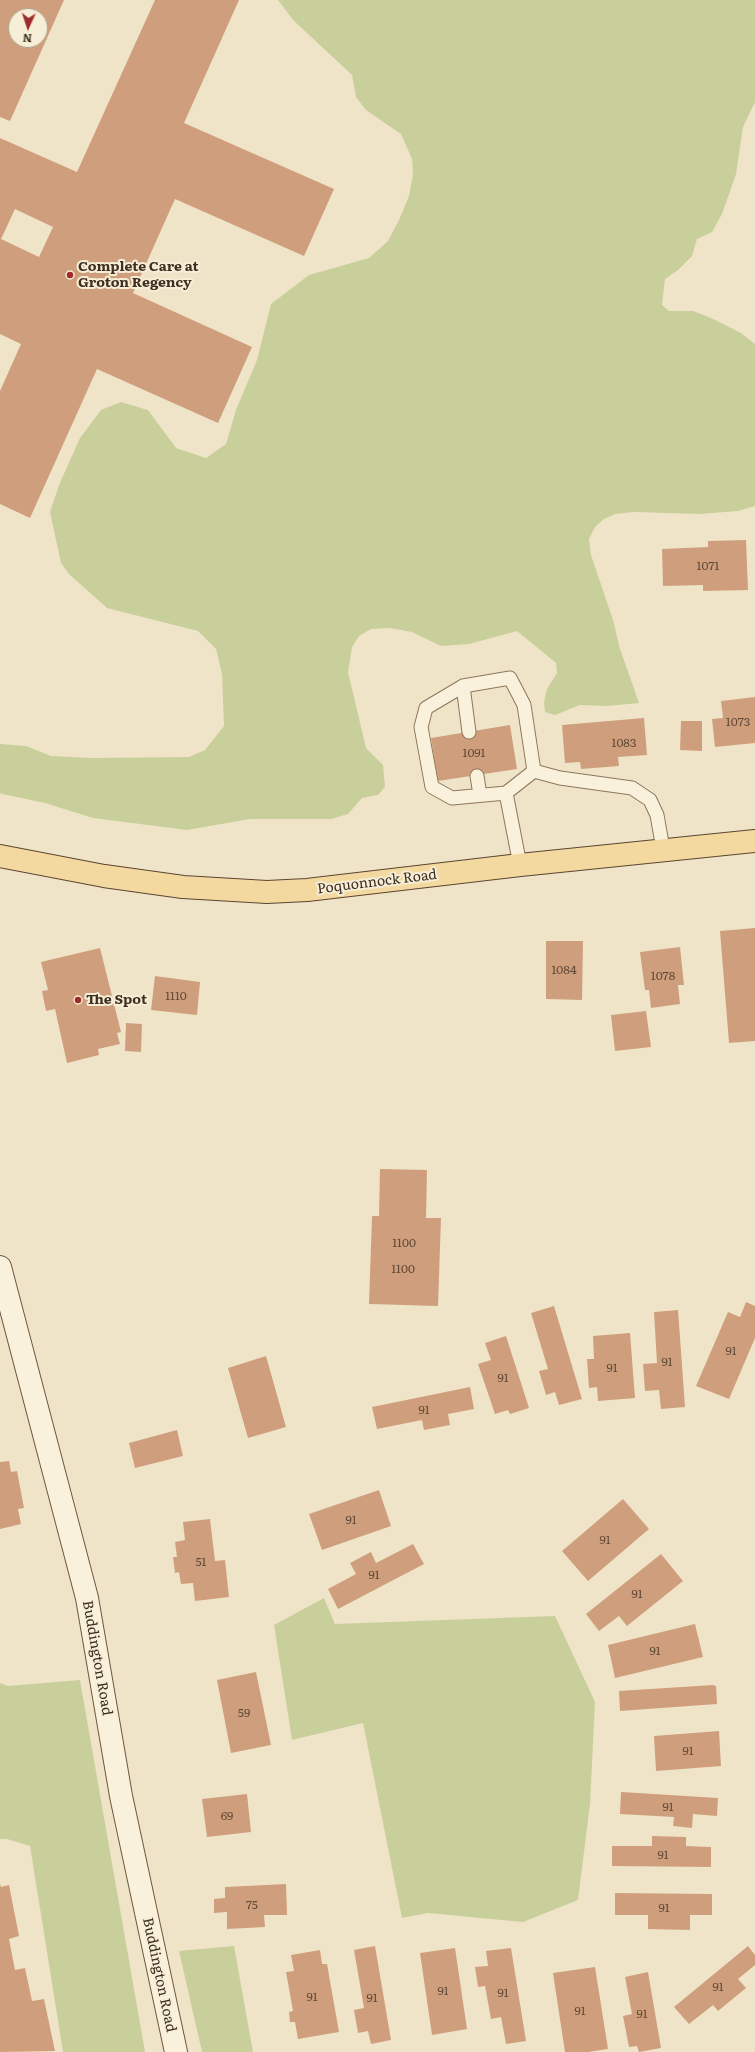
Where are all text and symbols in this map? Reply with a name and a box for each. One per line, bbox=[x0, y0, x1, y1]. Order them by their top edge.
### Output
north arrow bbox=[8, 8, 48, 48]
text: N bbox=[22, 31, 32, 47]
place label: Complete Care at Groton Regency bbox=[78, 259, 199, 292]
marker: Complete Care at Groton Regency bbox=[65, 270, 75, 280]
house number: 1071 bbox=[697, 559, 719, 573]
house number: 1073 bbox=[726, 715, 750, 729]
house number: 1083 bbox=[612, 736, 636, 750]
house number: 1091 bbox=[463, 746, 485, 760]
street label: Poquonnock Road bbox=[316, 866, 438, 898]
house number: 1084 bbox=[551, 963, 577, 977]
house number: 1078 bbox=[651, 969, 675, 983]
house number: 1110 bbox=[165, 989, 187, 1003]
place label: The Spot bbox=[86, 992, 147, 1008]
marker: The Spot bbox=[73, 995, 83, 1005]
house number: 1100 bbox=[392, 1236, 416, 1250]
house number: 1100 bbox=[391, 1262, 415, 1276]
house number: 91 bbox=[725, 1344, 737, 1358]
house number: 91 bbox=[661, 1355, 673, 1369]
house number: 91 bbox=[606, 1361, 618, 1375]
house number: 91 bbox=[497, 1371, 509, 1385]
house number: 91 bbox=[418, 1403, 430, 1417]
house number: 91 bbox=[345, 1513, 357, 1527]
house number: 91 bbox=[599, 1533, 611, 1547]
house number: 51 bbox=[196, 1555, 206, 1569]
house number: 91 bbox=[368, 1568, 380, 1582]
house number: 91 bbox=[631, 1587, 643, 1601]
street label: Buddington Road bbox=[79, 1599, 115, 1717]
house number: 91 bbox=[649, 1644, 661, 1658]
house number: 59 bbox=[238, 1706, 250, 1720]
house number: 91 bbox=[682, 1744, 694, 1758]
house number: 91 bbox=[662, 1800, 674, 1814]
house number: 69 bbox=[221, 1809, 233, 1823]
house number: 91 bbox=[657, 1848, 669, 1862]
house number: 75 bbox=[246, 1898, 258, 1912]
house number: 91 bbox=[658, 1901, 670, 1915]
street label: Buddington Road bbox=[139, 1916, 179, 2034]
house number: 91 bbox=[712, 1980, 724, 1994]
house number: 91 bbox=[437, 1984, 449, 1998]
house number: 91 bbox=[497, 1986, 509, 2000]
house number: 91 bbox=[306, 1990, 318, 2004]
house number: 91 bbox=[366, 1991, 378, 2005]
house number: 91 bbox=[574, 2004, 586, 2018]
house number: 91 bbox=[636, 2007, 648, 2021]

